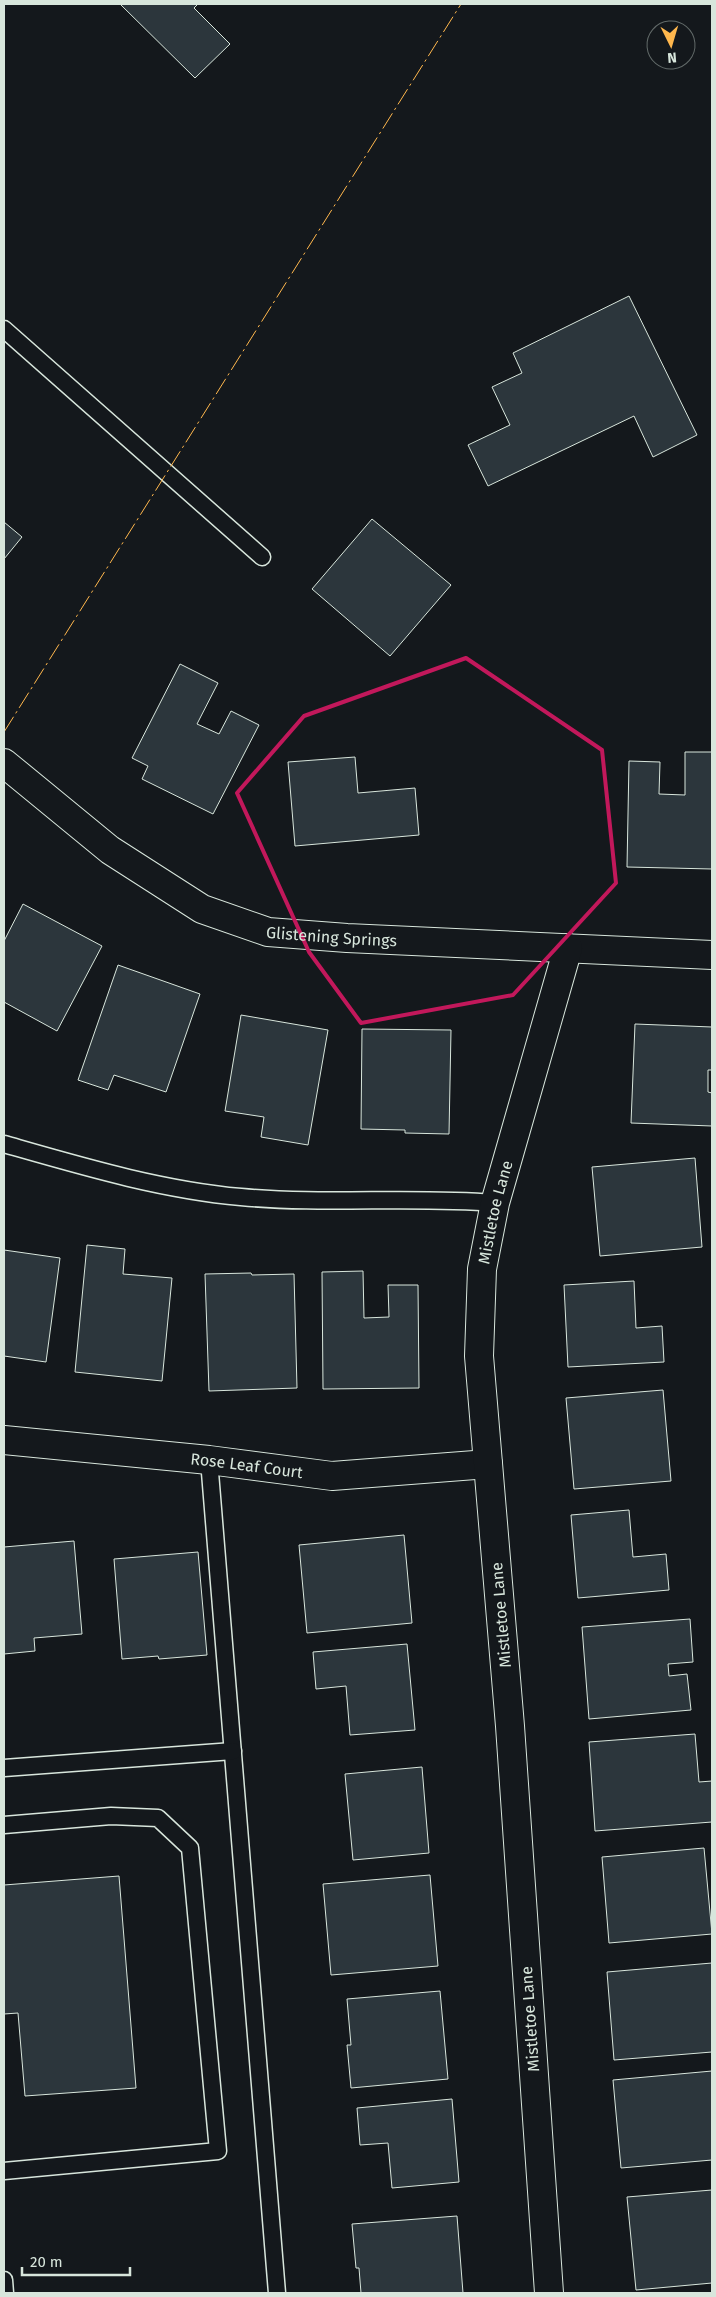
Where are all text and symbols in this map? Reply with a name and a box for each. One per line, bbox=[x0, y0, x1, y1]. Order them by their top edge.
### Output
north arrow bbox=[646, 20, 696, 70]
text: N bbox=[667, 49, 677, 66]
street label: Glistening Springs bbox=[265, 922, 397, 950]
street label: Mistletoe Lane bbox=[474, 1158, 516, 1266]
street label: Rose Leaf Court bbox=[190, 1449, 304, 1482]
street label: Mistletoe Lane bbox=[487, 1561, 515, 1669]
street label: Mistletoe Lane bbox=[517, 1966, 543, 2072]
scale bar bbox=[22, 2244, 130, 2276]
text: 20 m bbox=[30, 2253, 63, 2271]

